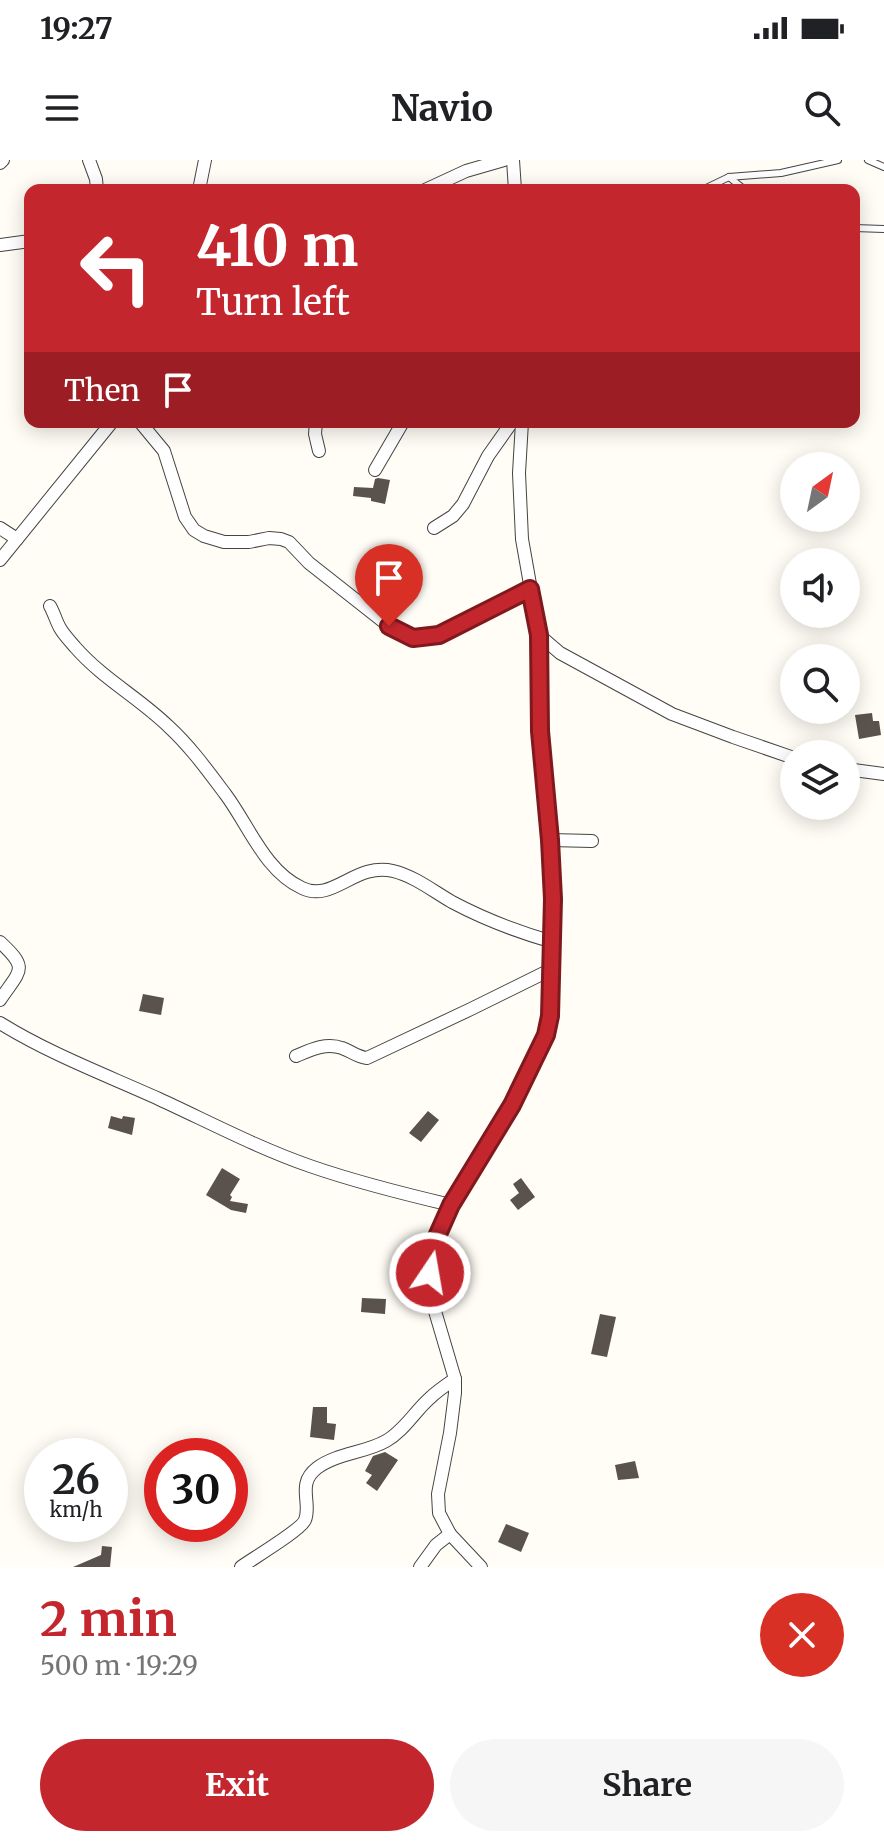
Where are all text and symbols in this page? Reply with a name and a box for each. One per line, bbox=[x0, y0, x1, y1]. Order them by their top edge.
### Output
text: 19:27 bbox=[40, 9, 113, 47]
icon: menu bbox=[40, 86, 84, 130]
text: Navio bbox=[391, 86, 493, 131]
icon: search bbox=[800, 86, 844, 130]
text: 410 m bbox=[196, 211, 358, 281]
icon: left bbox=[64, 216, 168, 320]
text: Turn left bbox=[196, 280, 350, 325]
icon: arrive bbox=[156, 368, 200, 412]
text: Then bbox=[64, 371, 140, 409]
north arrow bbox=[780, 452, 860, 532]
map controls bbox=[780, 452, 860, 820]
pin bbox=[355, 544, 423, 626]
button: sound bbox=[780, 548, 860, 628]
icon: arrive bbox=[367, 556, 411, 600]
button: search bbox=[780, 644, 860, 724]
button: layers bbox=[780, 740, 860, 820]
position arrow bbox=[388, 1231, 472, 1315]
speed limit sign: 30 bbox=[144, 1438, 248, 1542]
text: 26 bbox=[52, 1455, 100, 1505]
text: km/h bbox=[50, 1497, 102, 1522]
text: 2 min bbox=[40, 1589, 177, 1649]
button: close bbox=[760, 1593, 844, 1677]
text: 500 m · 19:29 bbox=[40, 1649, 198, 1682]
button: Exit bbox=[40, 1739, 434, 1831]
button: Share bbox=[450, 1739, 844, 1831]

